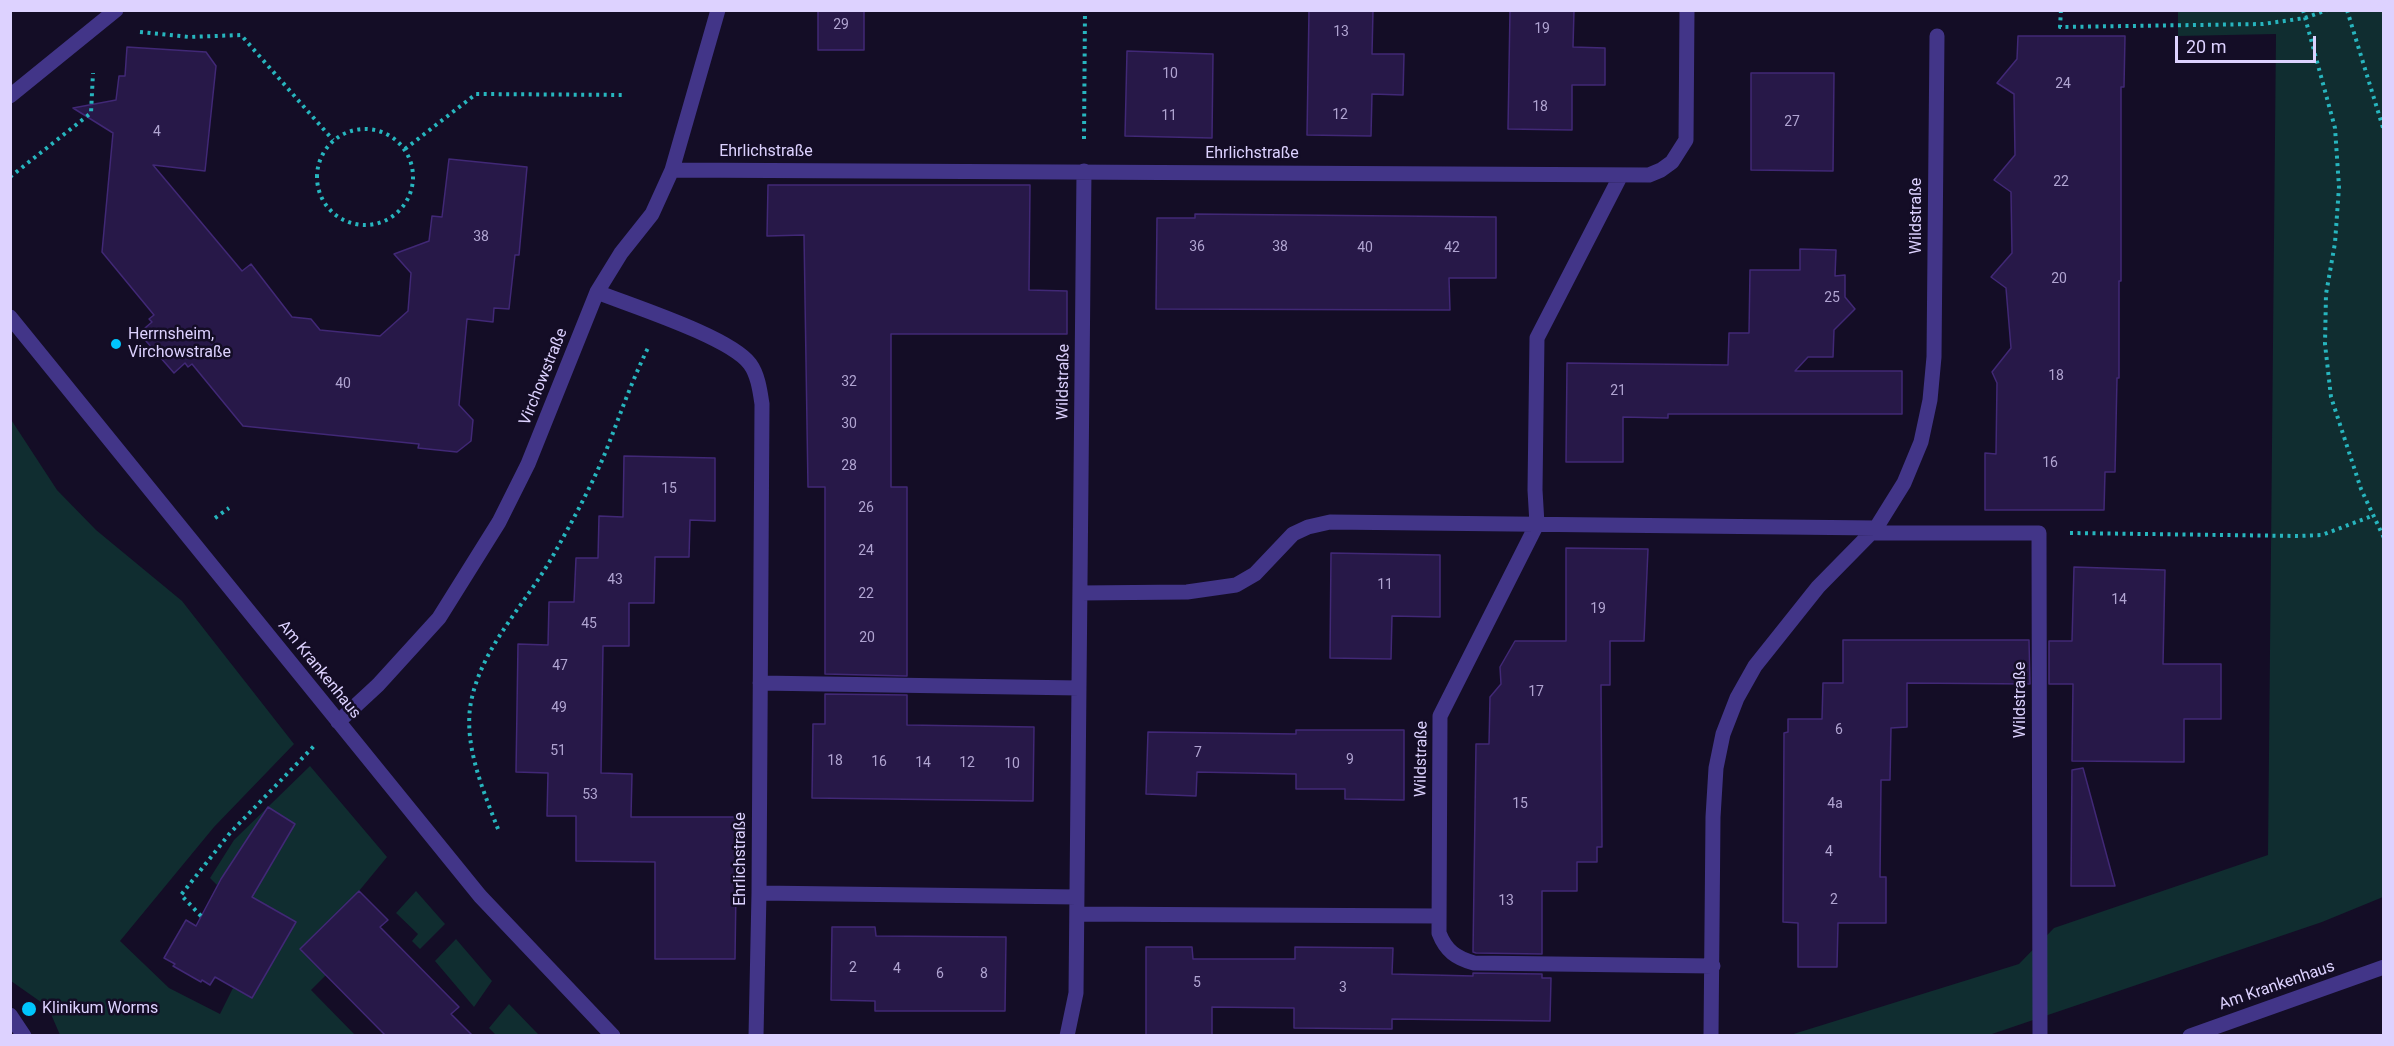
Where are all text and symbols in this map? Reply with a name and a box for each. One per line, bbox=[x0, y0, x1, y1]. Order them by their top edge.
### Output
house number: 29 bbox=[833, 17, 849, 33]
house number: 19 bbox=[1534, 21, 1550, 37]
house number: 13 bbox=[1333, 24, 1349, 40]
scale bar bbox=[2178, 24, 2319, 62]
text: 20 m bbox=[2186, 36, 2226, 57]
house number: 10 bbox=[1162, 66, 1178, 82]
house number: 24 bbox=[2055, 76, 2071, 92]
house number: 18 bbox=[1532, 99, 1548, 115]
house number: 12 bbox=[1332, 107, 1348, 123]
house number: 11 bbox=[1161, 108, 1177, 124]
house number: 27 bbox=[1784, 114, 1800, 130]
house number: 4 bbox=[153, 124, 161, 140]
street label: Ehrlichstraße bbox=[719, 142, 813, 162]
street label: Ehrlichstraße bbox=[1205, 144, 1299, 164]
house number: 22 bbox=[2053, 174, 2069, 190]
street label: Wildstraße bbox=[1907, 178, 1927, 254]
house number: 38 bbox=[473, 229, 489, 245]
house number: 36 bbox=[1189, 239, 1205, 255]
house number: 38 bbox=[1272, 239, 1288, 255]
house number: 40 bbox=[1357, 240, 1373, 256]
house number: 42 bbox=[1444, 240, 1460, 256]
house number: 20 bbox=[2051, 271, 2067, 287]
house number: 25 bbox=[1824, 290, 1840, 306]
place label: Herrnsheim, Virchowstraße bbox=[128, 325, 231, 363]
street label: Virchowstraße bbox=[516, 326, 572, 428]
marker: Herrnsheim, Virchowstraße bbox=[109, 337, 123, 351]
street label: Wildstraße bbox=[1054, 344, 1074, 420]
house number: 18 bbox=[2048, 368, 2064, 384]
house number: 32 bbox=[841, 374, 857, 390]
house number: 40 bbox=[335, 376, 351, 392]
house number: 21 bbox=[1610, 383, 1626, 399]
house number: 30 bbox=[841, 416, 857, 432]
house number: 16 bbox=[2042, 455, 2058, 471]
house number: 28 bbox=[841, 458, 857, 474]
house number: 15 bbox=[661, 481, 677, 497]
house number: 26 bbox=[858, 500, 874, 516]
house number: 24 bbox=[858, 543, 874, 559]
house number: 43 bbox=[607, 572, 623, 588]
house number: 11 bbox=[1377, 577, 1393, 593]
house number: 22 bbox=[858, 586, 874, 602]
house number: 14 bbox=[2111, 592, 2127, 608]
house number: 19 bbox=[1590, 601, 1606, 617]
house number: 45 bbox=[581, 616, 597, 632]
street label: Am Krankenhaus bbox=[273, 617, 365, 723]
house number: 20 bbox=[859, 630, 875, 646]
house number: 47 bbox=[552, 658, 568, 674]
street label: Wildstraße bbox=[2011, 662, 2031, 738]
house number: 17 bbox=[1528, 684, 1544, 700]
house number: 49 bbox=[551, 700, 567, 716]
street label: Wildstraße bbox=[1412, 721, 1432, 797]
house number: 6 bbox=[1835, 722, 1843, 738]
house number: 51 bbox=[550, 743, 566, 759]
house number: 7 bbox=[1194, 745, 1202, 761]
house number: 9 bbox=[1346, 752, 1354, 768]
house number: 18 bbox=[827, 753, 843, 769]
house number: 16 bbox=[871, 754, 887, 770]
house number: 14 bbox=[915, 755, 931, 771]
house number: 12 bbox=[959, 755, 975, 771]
house number: 10 bbox=[1004, 756, 1020, 772]
house number: 53 bbox=[582, 787, 598, 803]
house number: 15 bbox=[1512, 796, 1528, 812]
house number: 4a bbox=[1827, 796, 1843, 812]
street label: Ehrlichstraße bbox=[731, 812, 751, 906]
house number: 4 bbox=[1825, 844, 1833, 860]
house number: 2 bbox=[1830, 892, 1838, 908]
house number: 13 bbox=[1498, 893, 1514, 909]
street label: Am Krankenhaus bbox=[2217, 957, 2337, 1015]
house number: 2 bbox=[849, 960, 857, 976]
house number: 4 bbox=[893, 961, 901, 977]
house number: 6 bbox=[936, 966, 944, 982]
house number: 8 bbox=[980, 966, 988, 982]
house number: 5 bbox=[1193, 975, 1201, 991]
house number: 3 bbox=[1339, 980, 1347, 996]
place label: Klinikum Worms bbox=[42, 999, 158, 1019]
marker: Klinikum Worms bbox=[20, 1000, 38, 1018]

